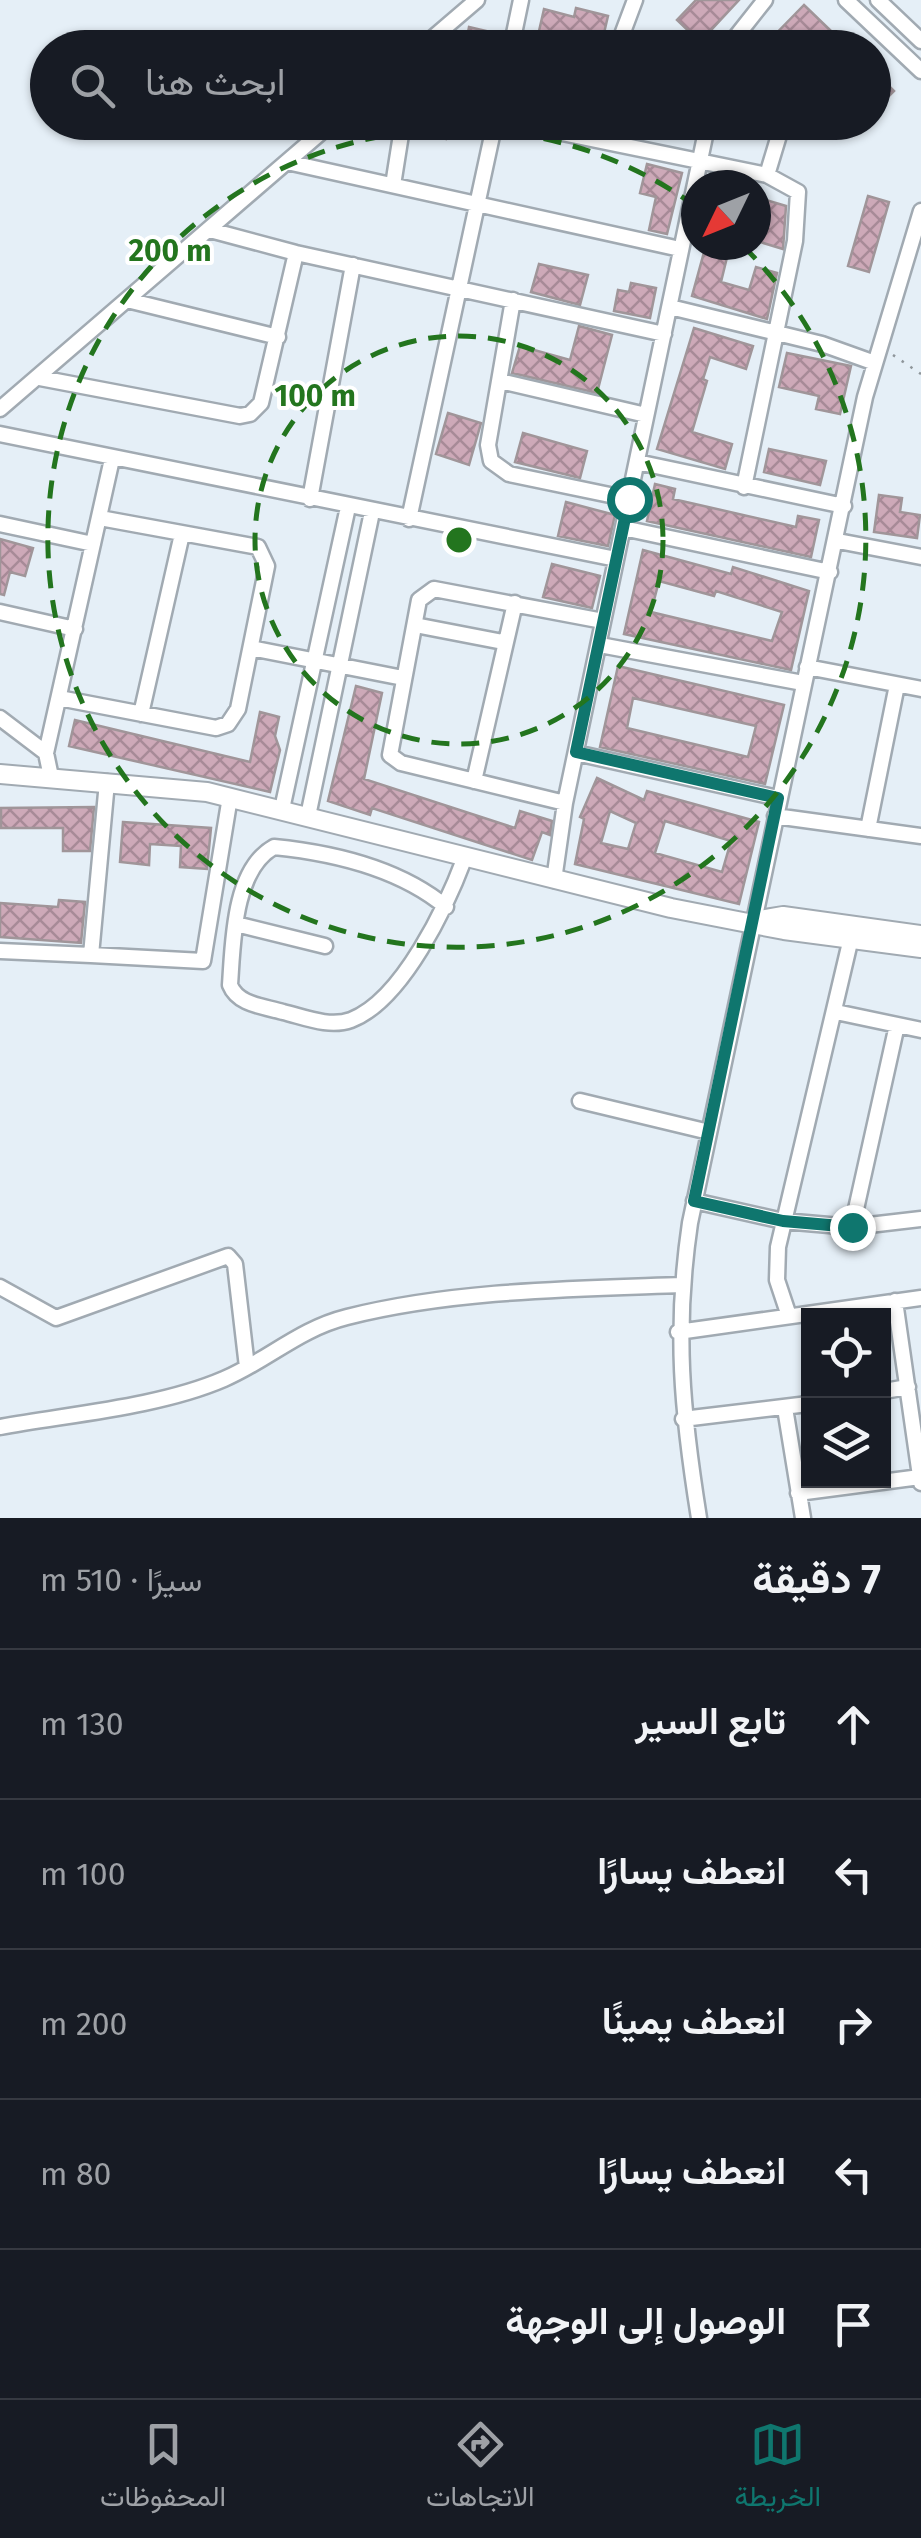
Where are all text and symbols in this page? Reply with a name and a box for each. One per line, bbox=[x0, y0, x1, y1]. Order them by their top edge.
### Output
search box bbox=[30, 30, 891, 140]
icon: search bbox=[65, 58, 120, 113]
text: ابحث هنا bbox=[145, 59, 285, 105]
north arrow bbox=[681, 170, 771, 260]
text: 200 m bbox=[128, 233, 212, 269]
text: 100 m bbox=[274, 378, 356, 414]
route start bbox=[607, 477, 653, 523]
centre of rings bbox=[441, 522, 477, 558]
route end bbox=[830, 1205, 876, 1251]
map controls bbox=[801, 1308, 891, 1488]
button: locate bbox=[801, 1308, 891, 1398]
button: layers bbox=[801, 1398, 891, 1488]
text: 7 دقيقة bbox=[752, 1554, 881, 1604]
text: سيرًا · 510 m bbox=[40, 1561, 202, 1599]
icon: ahead bbox=[826, 1697, 881, 1752]
text: تابع السير bbox=[635, 1698, 786, 1744]
text: 130 m bbox=[40, 1705, 124, 1743]
icon: left bbox=[826, 1847, 881, 1902]
text: انعطف يسارًا bbox=[597, 1848, 786, 1894]
text: 100 m bbox=[40, 1855, 126, 1893]
icon: right bbox=[826, 1997, 881, 2052]
text: انعطف يمينًا bbox=[602, 1998, 786, 2044]
text: 200 m bbox=[40, 2005, 127, 2043]
icon: left bbox=[826, 2147, 881, 2202]
text: انعطف يسارًا bbox=[597, 2148, 786, 2194]
text: 80 m bbox=[40, 2155, 111, 2193]
icon: arrive bbox=[826, 2297, 881, 2352]
text: الوصول إلى الوجهة bbox=[505, 2298, 786, 2344]
tab: المحفوظات bbox=[100, 2417, 226, 2521]
tab: الاتجاهات bbox=[426, 2417, 535, 2521]
tab: الخريطة bbox=[734, 2417, 821, 2521]

